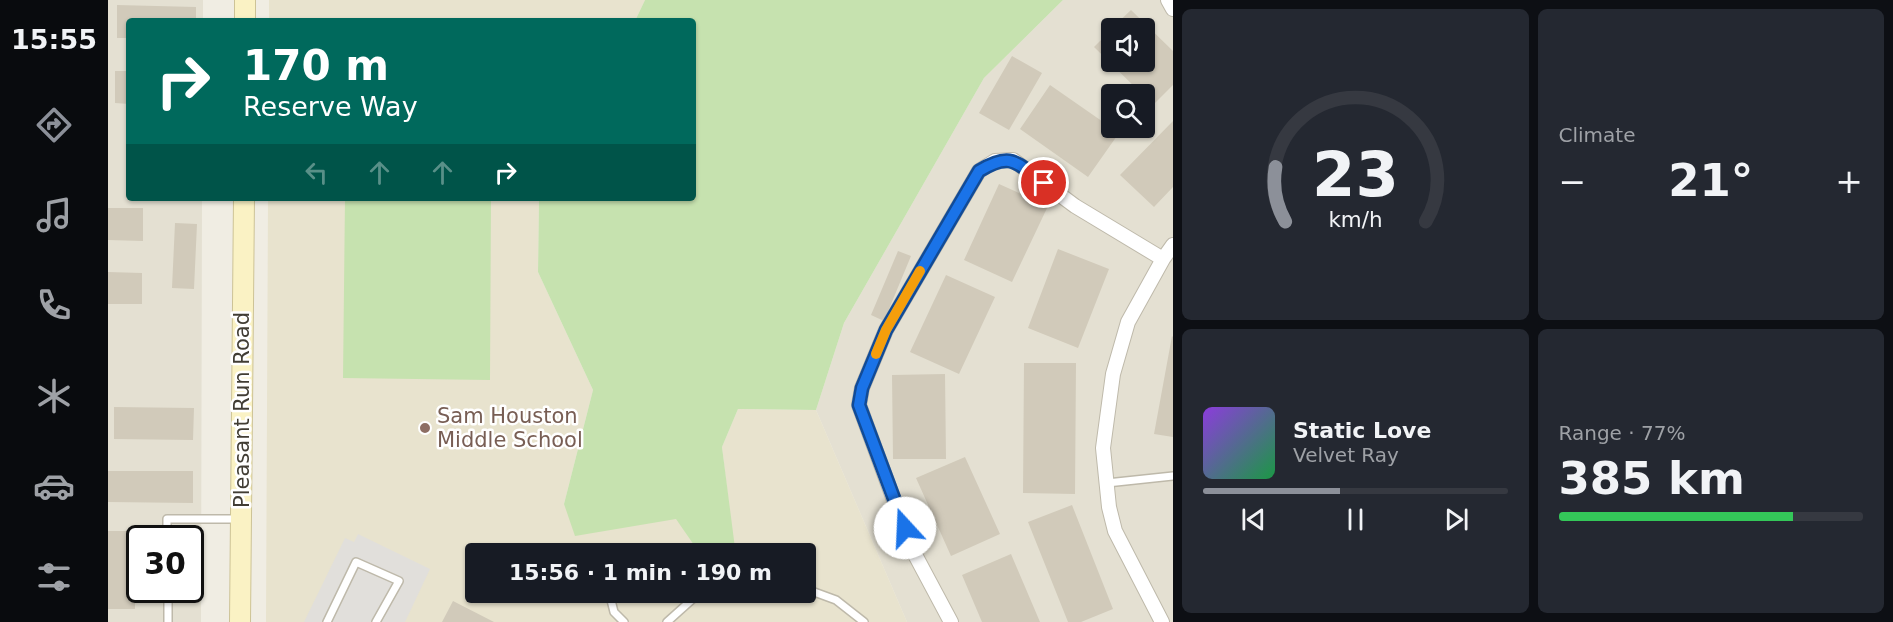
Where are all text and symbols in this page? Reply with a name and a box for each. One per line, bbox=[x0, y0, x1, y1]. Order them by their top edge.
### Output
map controls bbox=[1101, 18, 1155, 138]
button: sound bbox=[1101, 18, 1155, 72]
text: 15:55 bbox=[11, 24, 97, 55]
text: 170 m bbox=[243, 41, 389, 90]
icon: right bbox=[144, 42, 222, 120]
button: search bbox=[1101, 84, 1155, 138]
text: Reserve Way bbox=[243, 91, 418, 122]
icon: directions bbox=[33, 104, 75, 146]
text: Climate bbox=[1559, 123, 1635, 147]
text: 23 bbox=[1312, 138, 1399, 211]
text: 21° bbox=[1668, 154, 1753, 207]
icon: left bbox=[300, 156, 333, 189]
icon: ahead bbox=[363, 156, 396, 189]
icon: ahead bbox=[426, 156, 459, 189]
icon: right bbox=[489, 156, 522, 189]
pin bbox=[1018, 157, 1069, 208]
text: − bbox=[1559, 162, 1586, 201]
text: + bbox=[1835, 162, 1863, 201]
icon: arrive bbox=[1027, 166, 1060, 199]
icon: music bbox=[33, 194, 75, 236]
text: km/h bbox=[1328, 207, 1382, 232]
icon: phone bbox=[33, 284, 75, 326]
street label: Pleasant Run Road bbox=[230, 312, 254, 508]
icon: climate bbox=[33, 375, 75, 417]
place label: Sam Houston Middle School bbox=[437, 404, 583, 452]
text: Static Love bbox=[1293, 418, 1431, 443]
marker: Sam Houston Middle School bbox=[418, 421, 432, 435]
text: Range · 77% bbox=[1559, 421, 1685, 445]
text: Velvet Ray bbox=[1293, 443, 1399, 467]
text: 385 km bbox=[1559, 452, 1745, 505]
icon: car bbox=[33, 465, 75, 507]
position arrow bbox=[873, 496, 937, 560]
icon: previous bbox=[1237, 503, 1270, 536]
icon: pause bbox=[1339, 503, 1372, 536]
icon: next bbox=[1440, 503, 1473, 536]
speed limit sign: 30 bbox=[126, 525, 204, 603]
icon: filters bbox=[33, 556, 75, 598]
text: 15:56 · 1 min · 190 m bbox=[509, 560, 772, 585]

